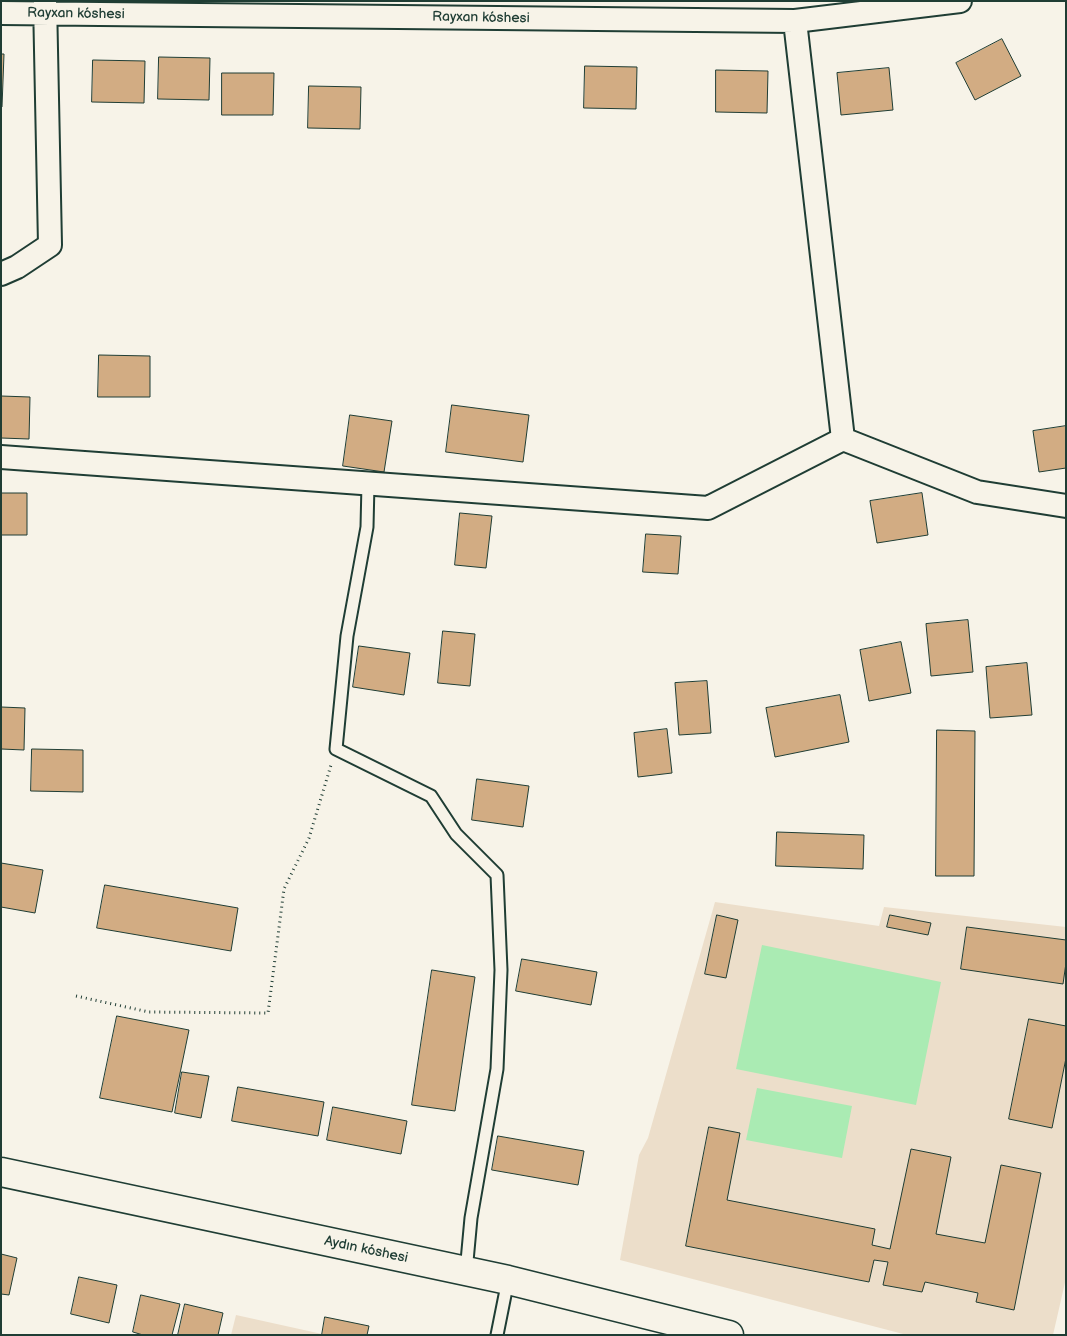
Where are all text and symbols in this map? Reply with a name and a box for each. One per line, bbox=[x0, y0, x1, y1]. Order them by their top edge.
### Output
street label: Rayxan kóshesi bbox=[27, 5, 125, 23]
street label: Rayxan kóshesi bbox=[432, 9, 530, 27]
street label: Aydın kóshesi bbox=[323, 1233, 409, 1267]

